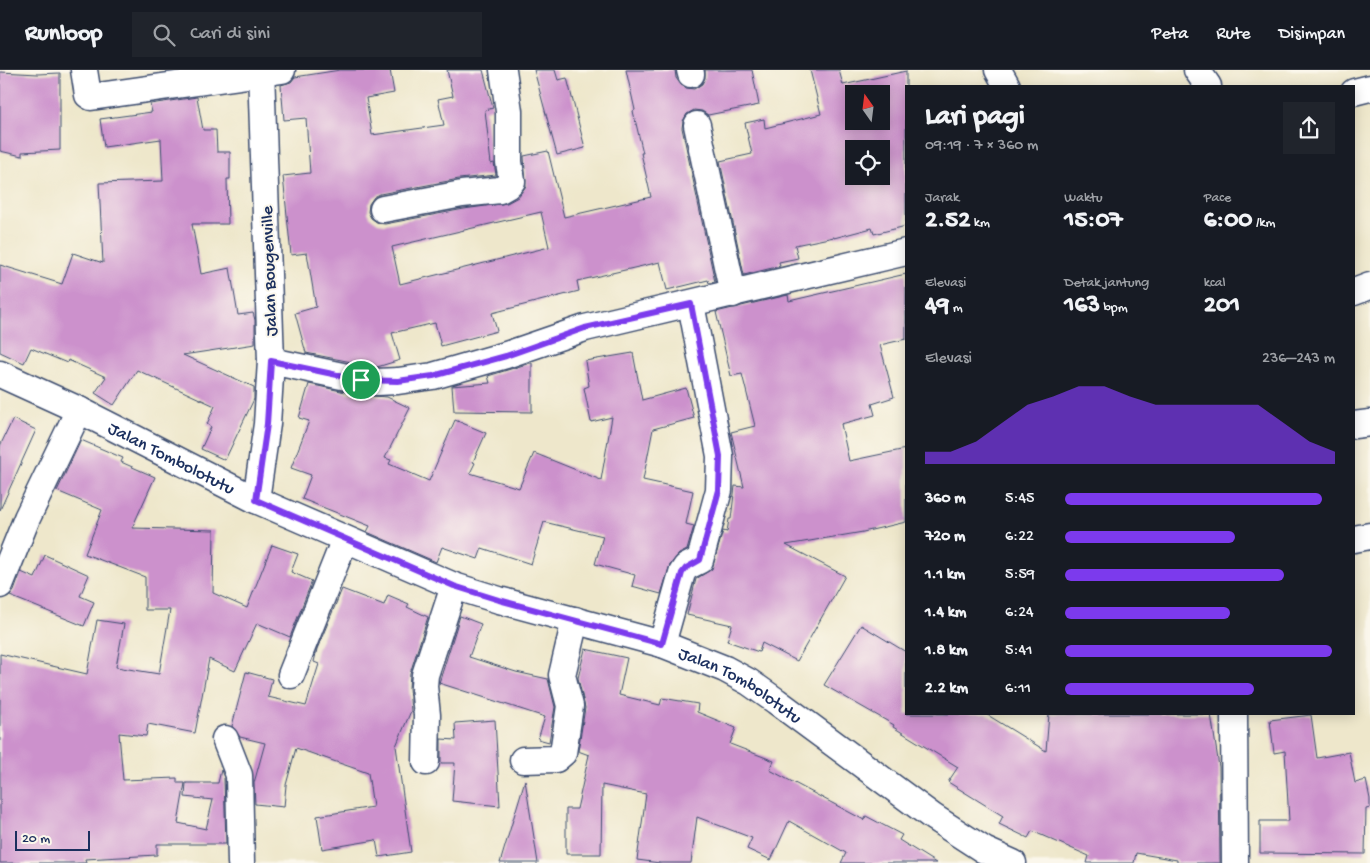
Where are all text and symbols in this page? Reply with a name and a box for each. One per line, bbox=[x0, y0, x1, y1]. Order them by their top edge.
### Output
search box bbox=[132, 12, 482, 57]
text: Runloop bbox=[25, 20, 102, 49]
icon: search bbox=[150, 21, 178, 49]
text: Cari di sini bbox=[190, 23, 270, 46]
text: Peta bbox=[1152, 24, 1188, 45]
text: Rute bbox=[1216, 24, 1251, 45]
text: Disimpan bbox=[1279, 24, 1345, 45]
north arrow bbox=[845, 85, 890, 130]
map controls bbox=[845, 85, 890, 185]
text: Lari pagi bbox=[925, 101, 1025, 134]
button: share bbox=[1283, 102, 1335, 154]
text: 09:19 · 7 × 360 m bbox=[925, 137, 1038, 156]
button: locate bbox=[845, 140, 890, 185]
text: Jarak bbox=[925, 190, 959, 207]
text: Waktu bbox=[1064, 190, 1103, 207]
text: Pace bbox=[1204, 190, 1231, 207]
street label: Jalan Bougenville bbox=[258, 205, 283, 336]
text: 2.52 bbox=[925, 207, 971, 236]
text: 15:07 bbox=[1064, 207, 1123, 236]
text: 6:00 bbox=[1204, 207, 1253, 236]
text: km bbox=[971, 215, 990, 232]
text: /km bbox=[1253, 215, 1275, 232]
text: Elevasi bbox=[925, 275, 966, 292]
text: Detak jantung bbox=[1064, 275, 1149, 292]
text: kcal bbox=[1204, 275, 1226, 292]
text: 49 bbox=[925, 292, 949, 321]
text: 163 bbox=[1064, 292, 1100, 321]
text: 201 bbox=[1204, 292, 1240, 321]
text: m bbox=[949, 300, 963, 317]
text: bpm bbox=[1100, 300, 1128, 317]
text: Elevasi bbox=[925, 350, 972, 369]
text: 236–243 m bbox=[1262, 350, 1335, 369]
pin bbox=[340, 359, 382, 401]
icon: arrive bbox=[347, 366, 375, 394]
street label: Jalan Tombolotutu bbox=[104, 419, 238, 501]
text: 360 m bbox=[925, 490, 966, 509]
text: 5:45 bbox=[1005, 490, 1034, 509]
text: 720 m bbox=[925, 528, 965, 547]
text: 6:22 bbox=[1005, 528, 1034, 547]
text: 1.1 km bbox=[925, 566, 965, 585]
text: 5:59 bbox=[1005, 566, 1035, 585]
text: 1.4 km bbox=[925, 604, 966, 623]
text: 6:24 bbox=[1005, 604, 1034, 623]
text: 1.8 km bbox=[925, 642, 968, 661]
text: 5:41 bbox=[1005, 642, 1032, 661]
street label: Jalan Tombolotutu bbox=[675, 644, 806, 730]
text: 2.2 km bbox=[925, 680, 968, 699]
text: 6:11 bbox=[1005, 680, 1031, 699]
scale bar bbox=[15, 828, 90, 851]
text: 20 m bbox=[22, 831, 50, 848]

